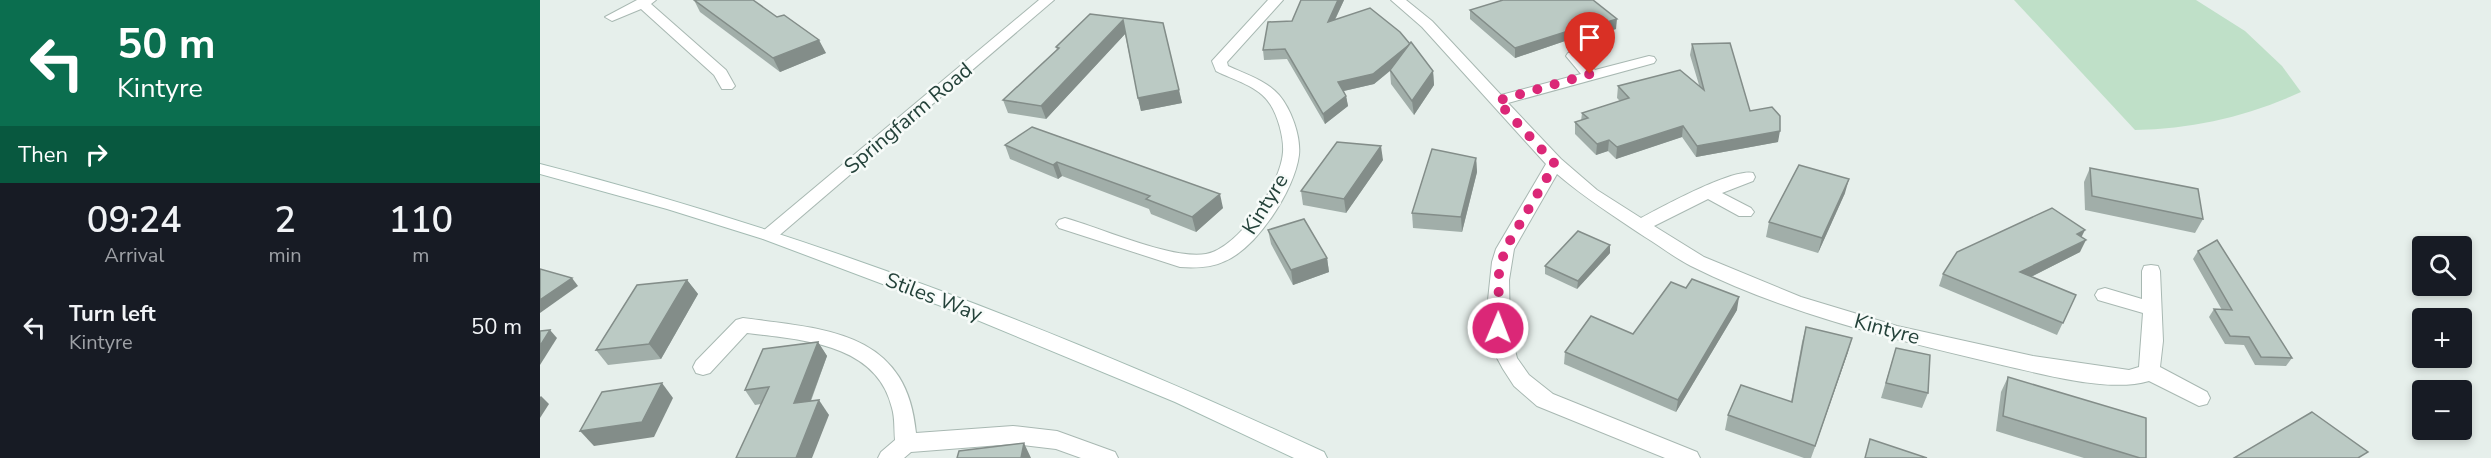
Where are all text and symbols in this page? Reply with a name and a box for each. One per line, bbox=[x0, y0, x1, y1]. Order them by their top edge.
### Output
pin bbox=[1564, 12, 1615, 74]
text: 50 m bbox=[117, 16, 216, 73]
icon: arrive bbox=[1573, 21, 1606, 54]
icon: left bbox=[18, 24, 96, 102]
street label: Springfarm Road bbox=[838, 56, 978, 180]
text: Kintyre bbox=[117, 70, 203, 107]
icon: right bbox=[80, 138, 113, 171]
text: Then bbox=[18, 140, 68, 170]
street label: Kintyre bbox=[1235, 168, 1295, 240]
text: 09:24 bbox=[87, 196, 182, 245]
text: 2 bbox=[274, 196, 296, 245]
text: 110 bbox=[388, 196, 453, 245]
map controls bbox=[2412, 236, 2472, 440]
button: search bbox=[2412, 236, 2472, 296]
text: Arrival bbox=[104, 242, 164, 269]
text: min bbox=[269, 242, 302, 269]
text: m bbox=[412, 242, 429, 269]
street label: Stiles Way bbox=[882, 266, 987, 328]
position arrow bbox=[1466, 296, 1530, 360]
text: Turn left bbox=[69, 299, 156, 329]
street label: Kintyre bbox=[1851, 307, 1923, 351]
button: + bbox=[2412, 308, 2472, 368]
icon: left bbox=[18, 311, 51, 344]
text: 50 m bbox=[471, 312, 522, 342]
text: Kintyre bbox=[69, 329, 133, 356]
button: − bbox=[2412, 380, 2472, 440]

